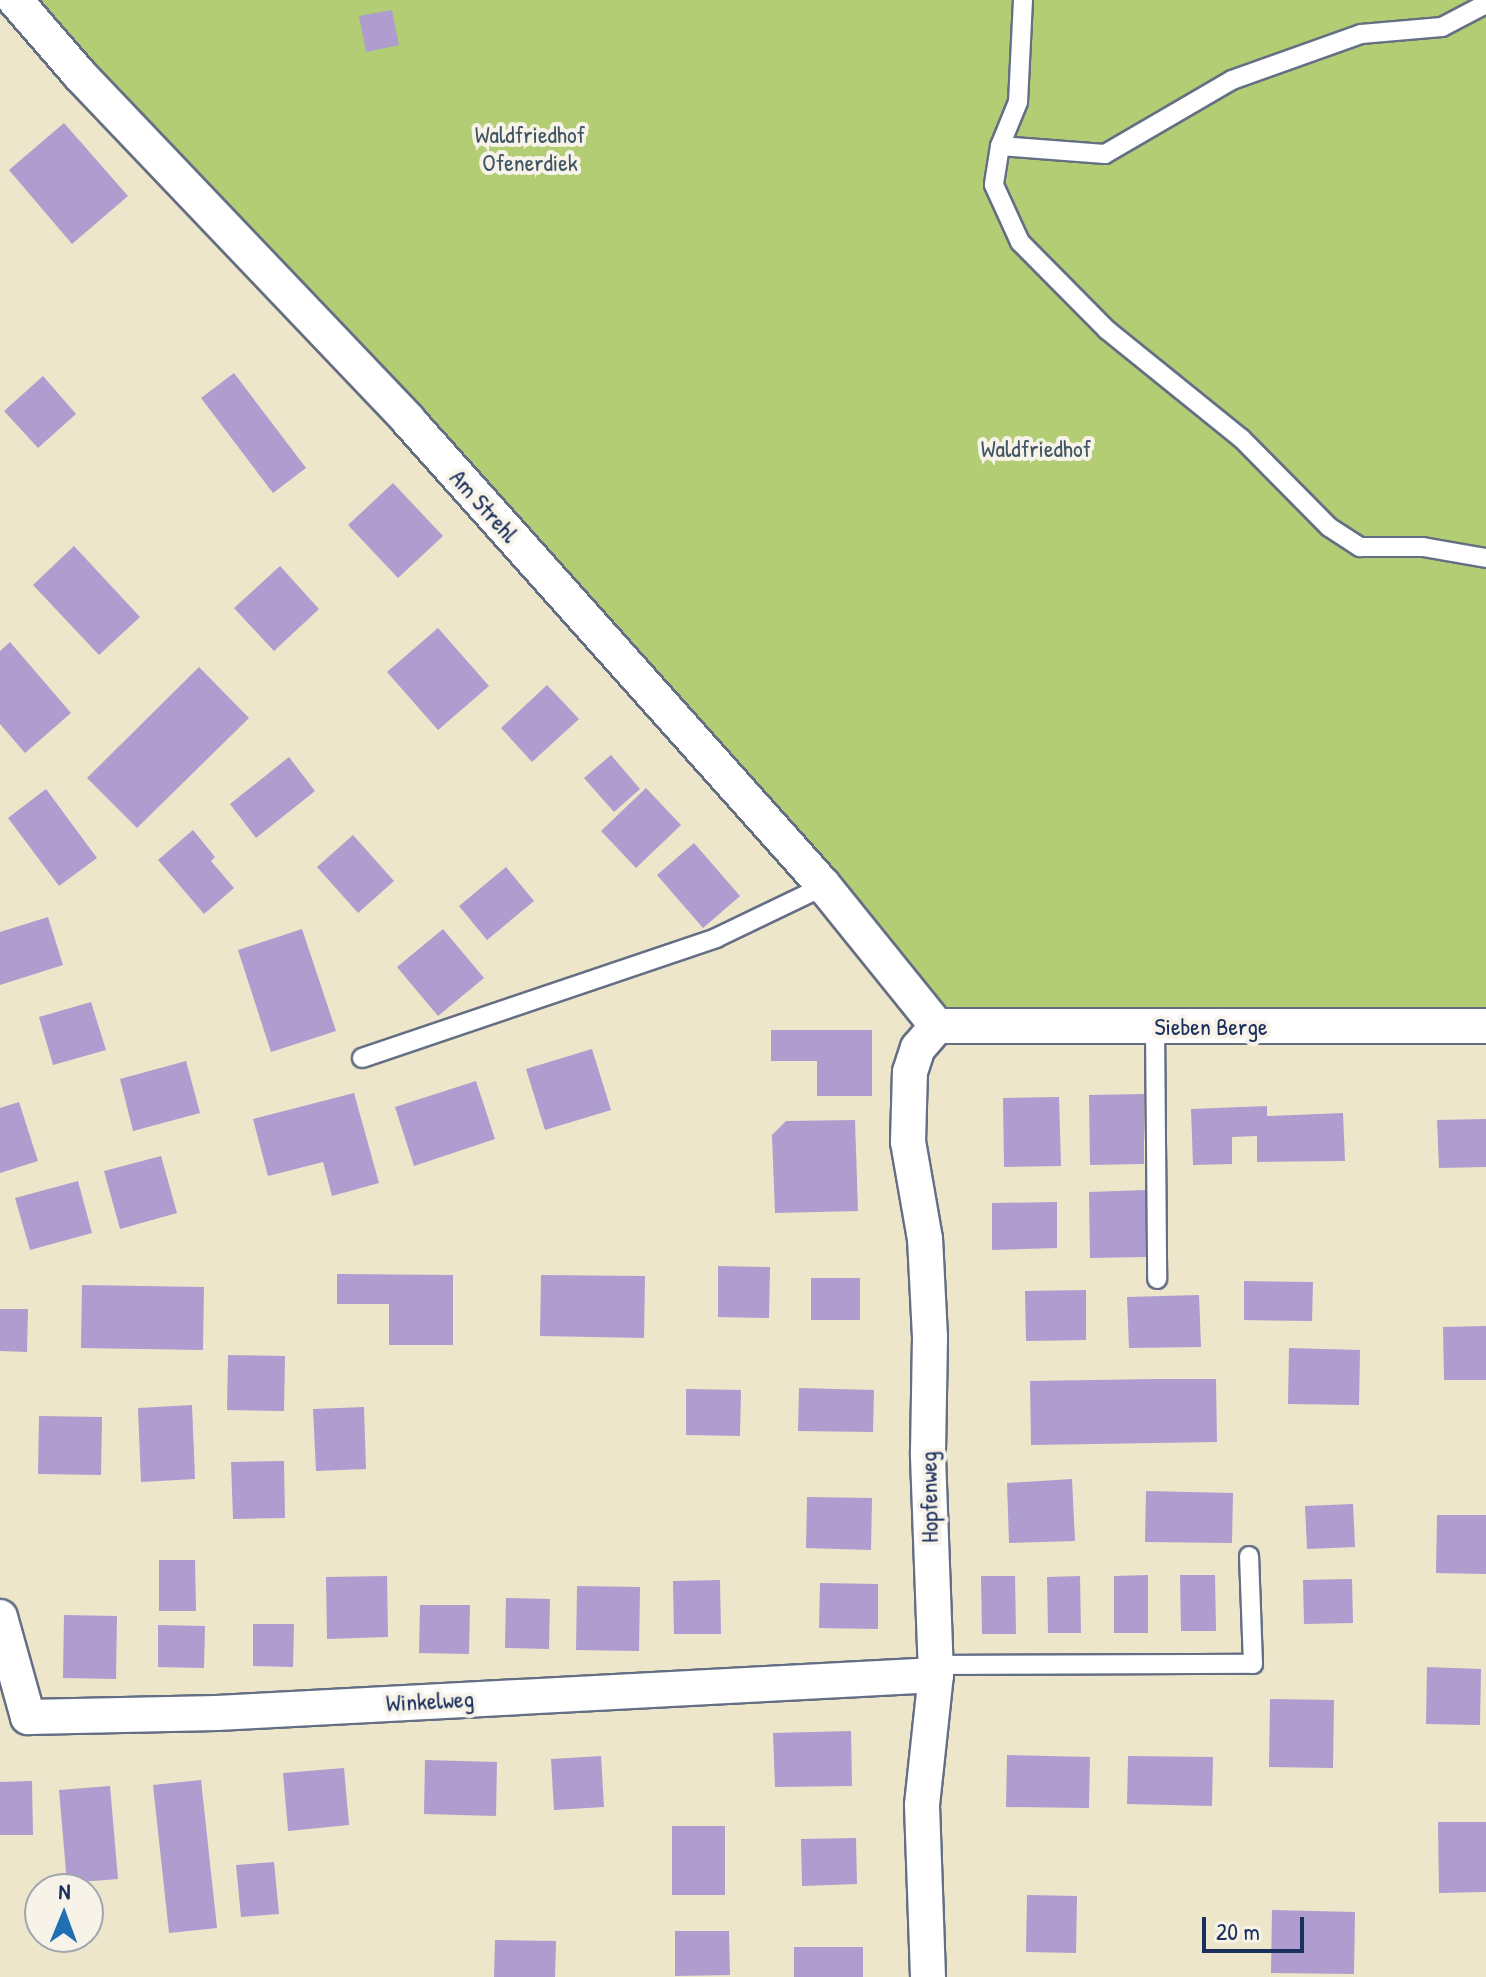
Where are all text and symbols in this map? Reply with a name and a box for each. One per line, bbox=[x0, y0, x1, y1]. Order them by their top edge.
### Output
park label: Waldfriedhof Ofenerdiek bbox=[475, 121, 585, 177]
park label: Waldfriedhof bbox=[981, 435, 1091, 463]
street label: Am Strehl bbox=[444, 464, 524, 548]
street label: Sieben Berge bbox=[1155, 1013, 1267, 1041]
street label: Hopfenweg bbox=[914, 1451, 944, 1543]
street label: Winkelweg bbox=[385, 1684, 475, 1718]
north arrow bbox=[24, 1873, 104, 1953]
text: N bbox=[58, 1876, 71, 1906]
scale bar bbox=[1206, 1901, 1308, 1951]
text: 20 m bbox=[1216, 1915, 1260, 1947]

